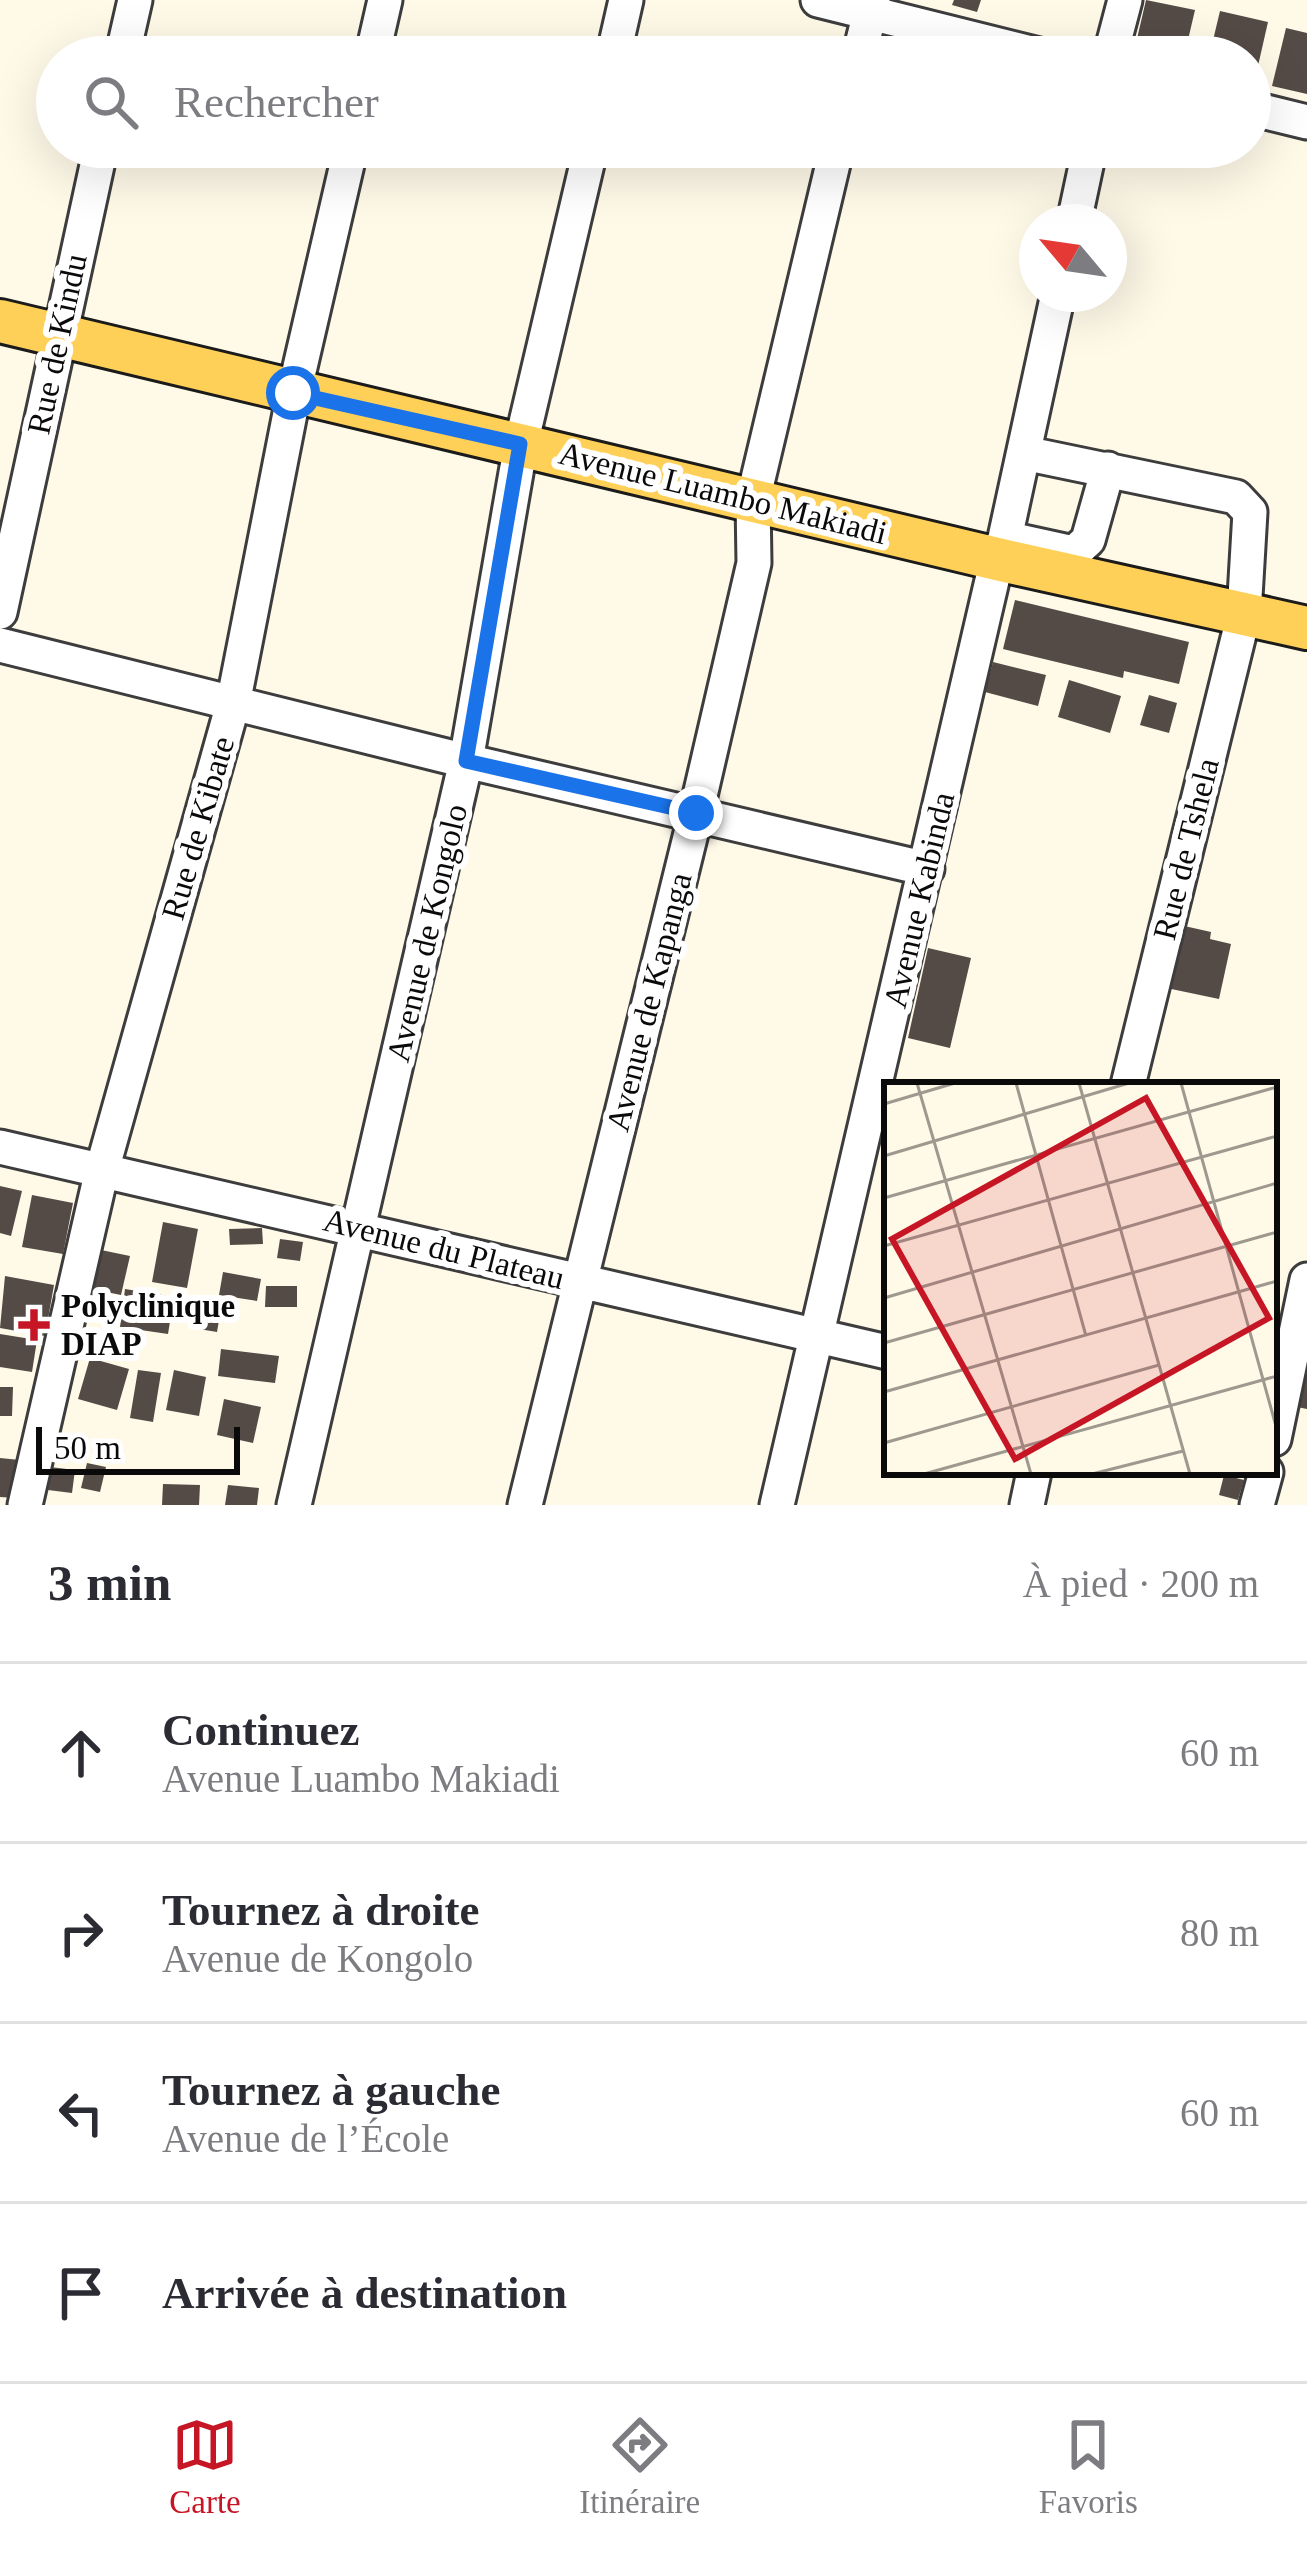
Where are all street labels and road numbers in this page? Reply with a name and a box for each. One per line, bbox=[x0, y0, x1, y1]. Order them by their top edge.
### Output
street label: Rue de Kindu bbox=[20, 251, 94, 437]
street label: Avenue Luambo Makiadi bbox=[555, 435, 891, 551]
street label: Rue de Kibate bbox=[155, 732, 241, 924]
street label: Rue de Tshela bbox=[1146, 754, 1226, 944]
street label: Avenue Kabinda bbox=[877, 788, 961, 1011]
street label: Avenue de Kongolo bbox=[380, 801, 474, 1065]
street label: Avenue de Kapanga bbox=[599, 869, 699, 1135]
street label: Avenue du Plateau bbox=[320, 1202, 568, 1296]

